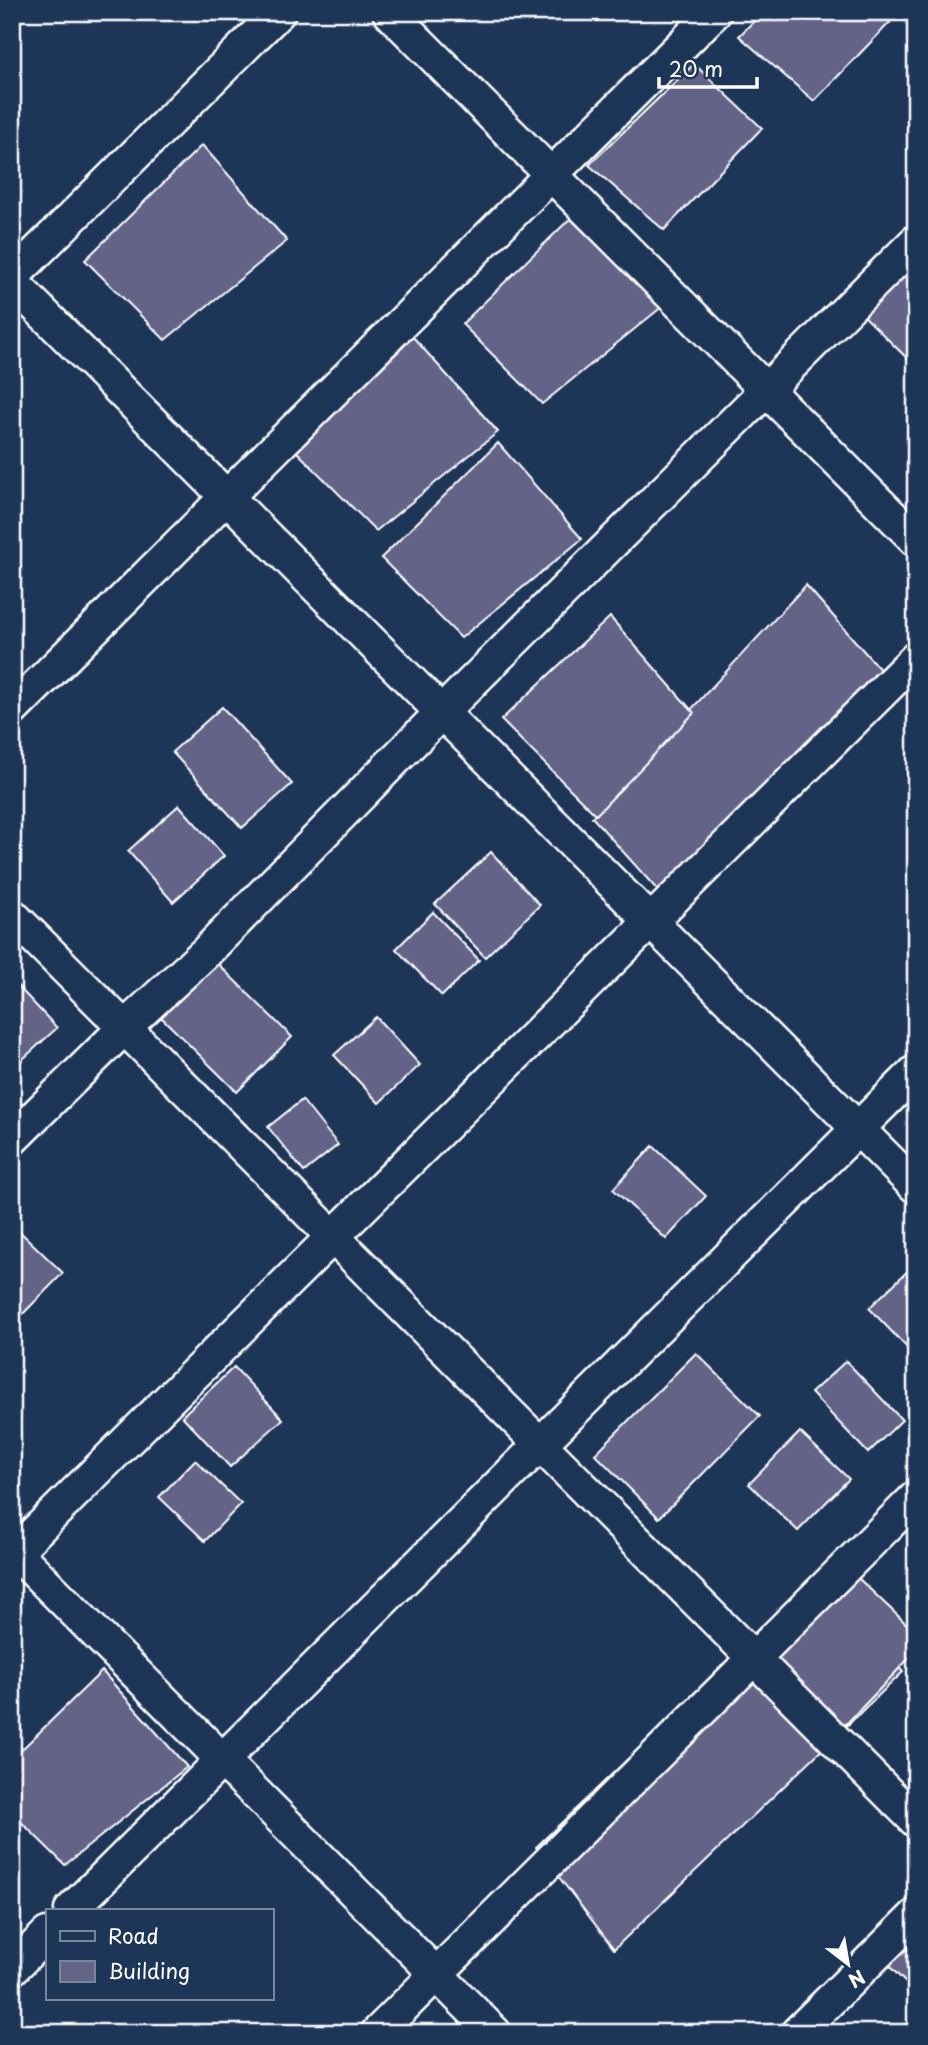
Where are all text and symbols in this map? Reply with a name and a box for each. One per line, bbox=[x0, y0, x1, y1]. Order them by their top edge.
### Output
scale bar bbox=[659, 46, 757, 90]
text: 20 m bbox=[669, 52, 723, 84]
legend bbox=[46, 1909, 273, 2000]
text: Road bbox=[108, 1919, 159, 1951]
north arrow bbox=[813, 1930, 883, 2000]
text: Building bbox=[108, 1954, 190, 1986]
text: N bbox=[844, 1964, 871, 1995]

